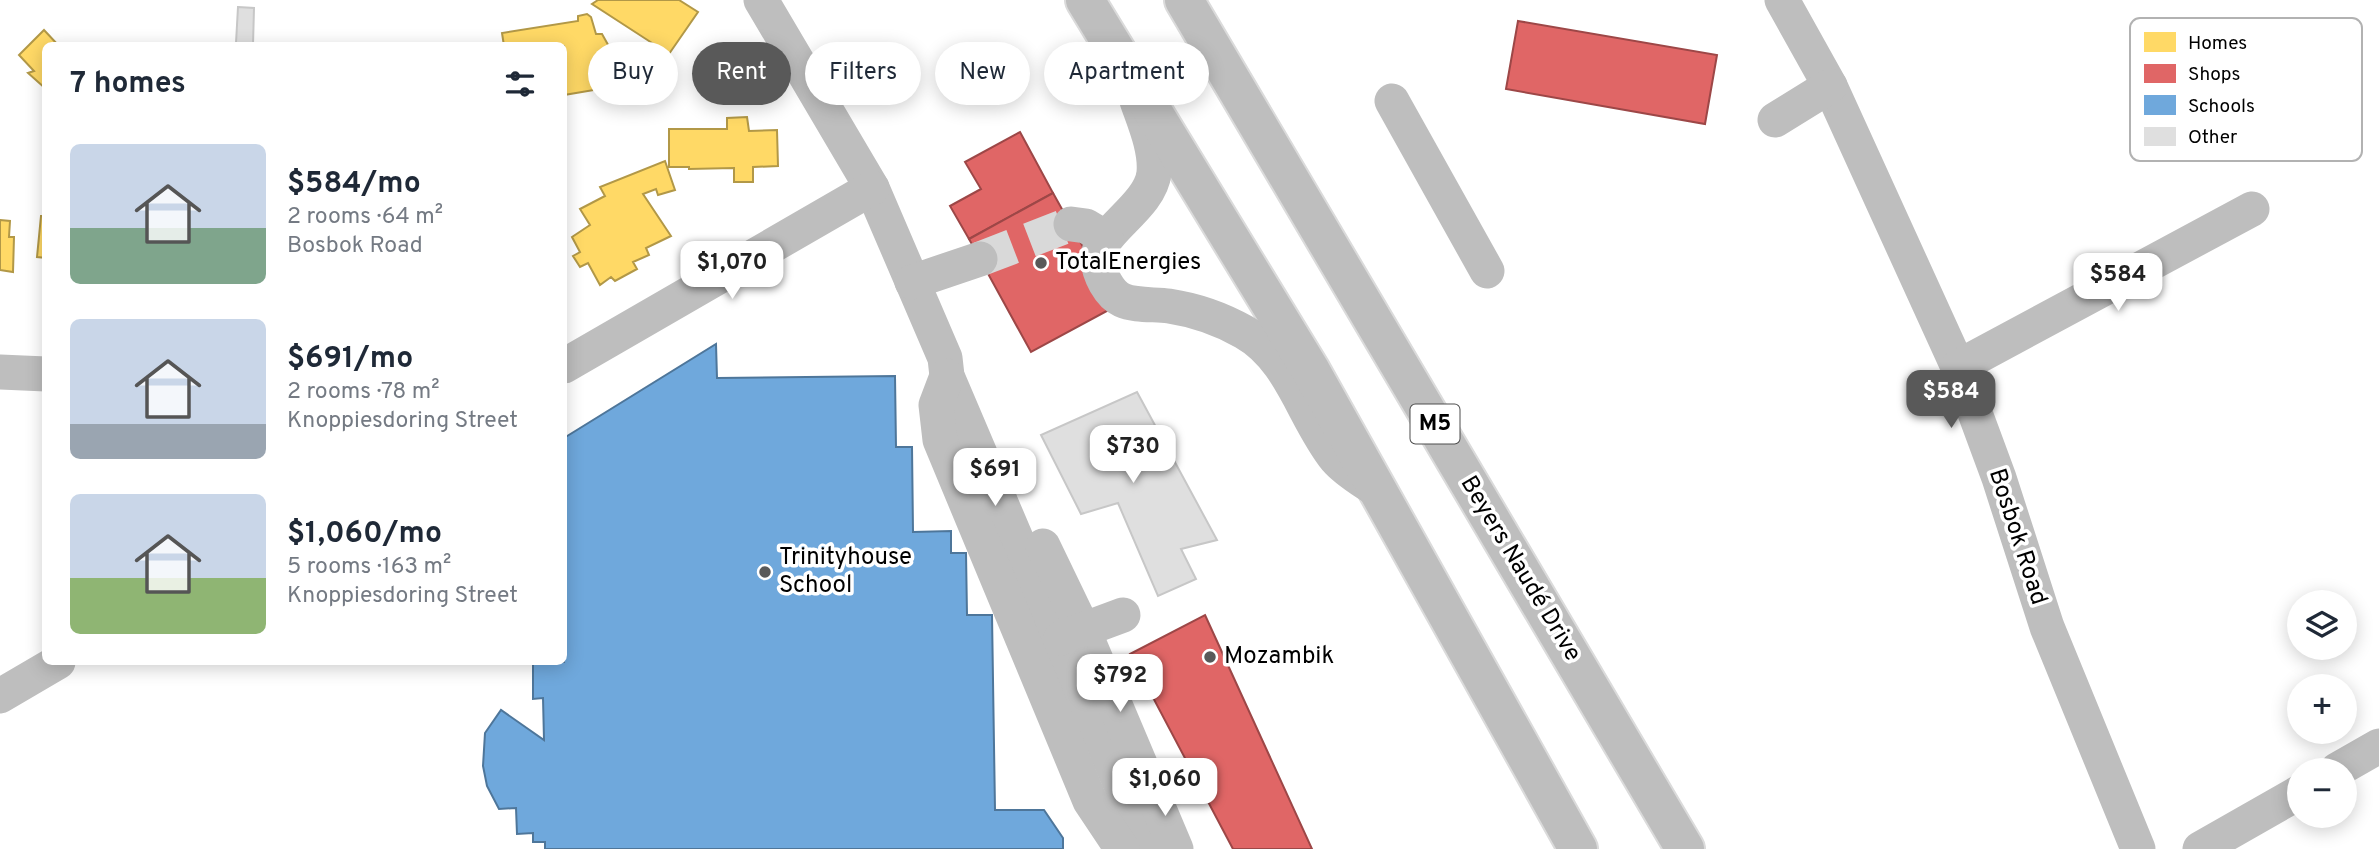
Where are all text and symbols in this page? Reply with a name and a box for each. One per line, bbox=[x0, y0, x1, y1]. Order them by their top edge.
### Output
legend bbox=[2130, 18, 2362, 161]
text: Homes bbox=[2188, 32, 2247, 56]
chip: Buy bbox=[588, 42, 678, 105]
chip: Rent bbox=[692, 42, 791, 105]
chip: Filters bbox=[805, 42, 921, 105]
chip: New bbox=[935, 42, 1030, 105]
chip: Apartment bbox=[1044, 42, 1209, 105]
text: Shops bbox=[2188, 63, 2240, 87]
icon: filters bbox=[501, 65, 539, 103]
text: 7 homes bbox=[70, 66, 186, 103]
text: Schools bbox=[2188, 95, 2255, 119]
text: Other bbox=[2188, 126, 2238, 150]
text: $584/mo bbox=[287, 166, 421, 203]
icon: home bbox=[126, 172, 210, 256]
text: 2 rooms · 64 m² bbox=[287, 203, 443, 232]
text: Bosbok Road bbox=[287, 232, 423, 261]
pin: $1,070 bbox=[675, 242, 789, 301]
place label: TotalEnergies bbox=[1055, 248, 1201, 278]
text: $1,070 bbox=[696, 249, 768, 278]
pin: $584 bbox=[2077, 254, 2159, 313]
marker: TotalEnergies bbox=[1033, 255, 1049, 271]
text: $584 bbox=[2089, 261, 2147, 290]
text: $691/mo bbox=[287, 341, 413, 378]
icon: home bbox=[126, 347, 210, 431]
pin: $584 bbox=[1910, 370, 1992, 430]
text: 2 rooms · 78 m² bbox=[287, 378, 440, 407]
text: $584 bbox=[1922, 378, 1980, 407]
road number: M5 bbox=[1410, 404, 1460, 444]
text: Knoppiesdoring Street bbox=[287, 407, 518, 436]
pin: $730 bbox=[1092, 426, 1174, 485]
text: $730 bbox=[1106, 433, 1160, 462]
pin: $691 bbox=[954, 448, 1036, 508]
text: $691 bbox=[969, 456, 1021, 485]
street label: Bosbok Road bbox=[1981, 465, 2053, 609]
street label: Beyers Naudé Drive bbox=[1453, 471, 1587, 667]
text: $1,060/mo bbox=[287, 516, 442, 553]
icon: home bbox=[126, 522, 210, 606]
place label: Trinityhouse School bbox=[779, 543, 912, 601]
text: 5 rooms · 163 m² bbox=[287, 553, 451, 582]
marker: Trinityhouse School bbox=[757, 564, 773, 580]
text: Knoppiesdoring Street bbox=[287, 582, 518, 611]
map controls bbox=[2287, 590, 2357, 828]
button: layers bbox=[2287, 590, 2357, 660]
place label: Mozambik bbox=[1224, 642, 1334, 672]
marker: Mozambik bbox=[1202, 649, 1218, 665]
pin: $792 bbox=[1079, 654, 1161, 714]
text: $792 bbox=[1093, 662, 1147, 691]
button: + bbox=[2287, 674, 2357, 744]
pin: $1,060 bbox=[1108, 758, 1222, 818]
button: − bbox=[2287, 758, 2357, 828]
text: $1,060 bbox=[1128, 766, 1202, 795]

